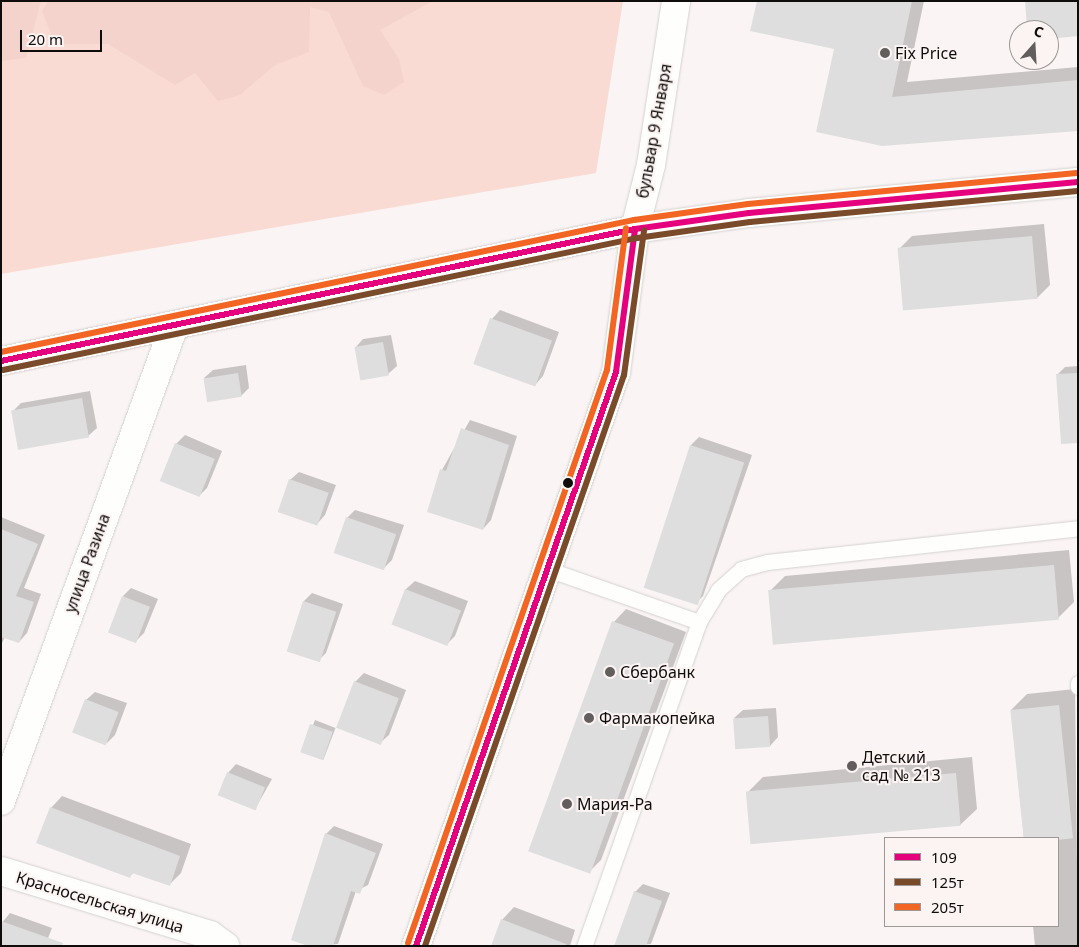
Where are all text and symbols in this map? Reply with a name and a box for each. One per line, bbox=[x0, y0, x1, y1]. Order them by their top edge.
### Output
scale bar bbox=[22, 20, 105, 52]
north arrow bbox=[1009, 20, 1059, 70]
text: С bbox=[1031, 21, 1046, 42]
text: 20 m bbox=[28, 29, 63, 49]
place label: Fix Price bbox=[895, 43, 957, 63]
marker: Fix Price bbox=[879, 47, 891, 59]
street label: бульвар 9 Января bbox=[633, 62, 675, 200]
unlabelled marker bbox=[563, 478, 573, 488]
street label: улица Разина bbox=[60, 511, 114, 615]
place label: Сбербанк bbox=[620, 662, 695, 682]
marker: Сбербанк bbox=[604, 666, 616, 678]
place label: Фармакопейка bbox=[599, 708, 715, 728]
marker: Фармакопейка bbox=[583, 712, 595, 724]
place label: Детский сад № 213 bbox=[862, 747, 941, 785]
marker: Детский сад № 213 bbox=[846, 760, 858, 772]
place label: Мария-Ра bbox=[577, 794, 653, 814]
marker: Мария-Ра bbox=[561, 798, 573, 810]
legend bbox=[884, 837, 1059, 927]
text: 109 bbox=[931, 847, 957, 867]
street label: Красносельская улица bbox=[14, 867, 186, 937]
text: 125т bbox=[931, 872, 964, 892]
text: 205т bbox=[931, 897, 964, 917]

